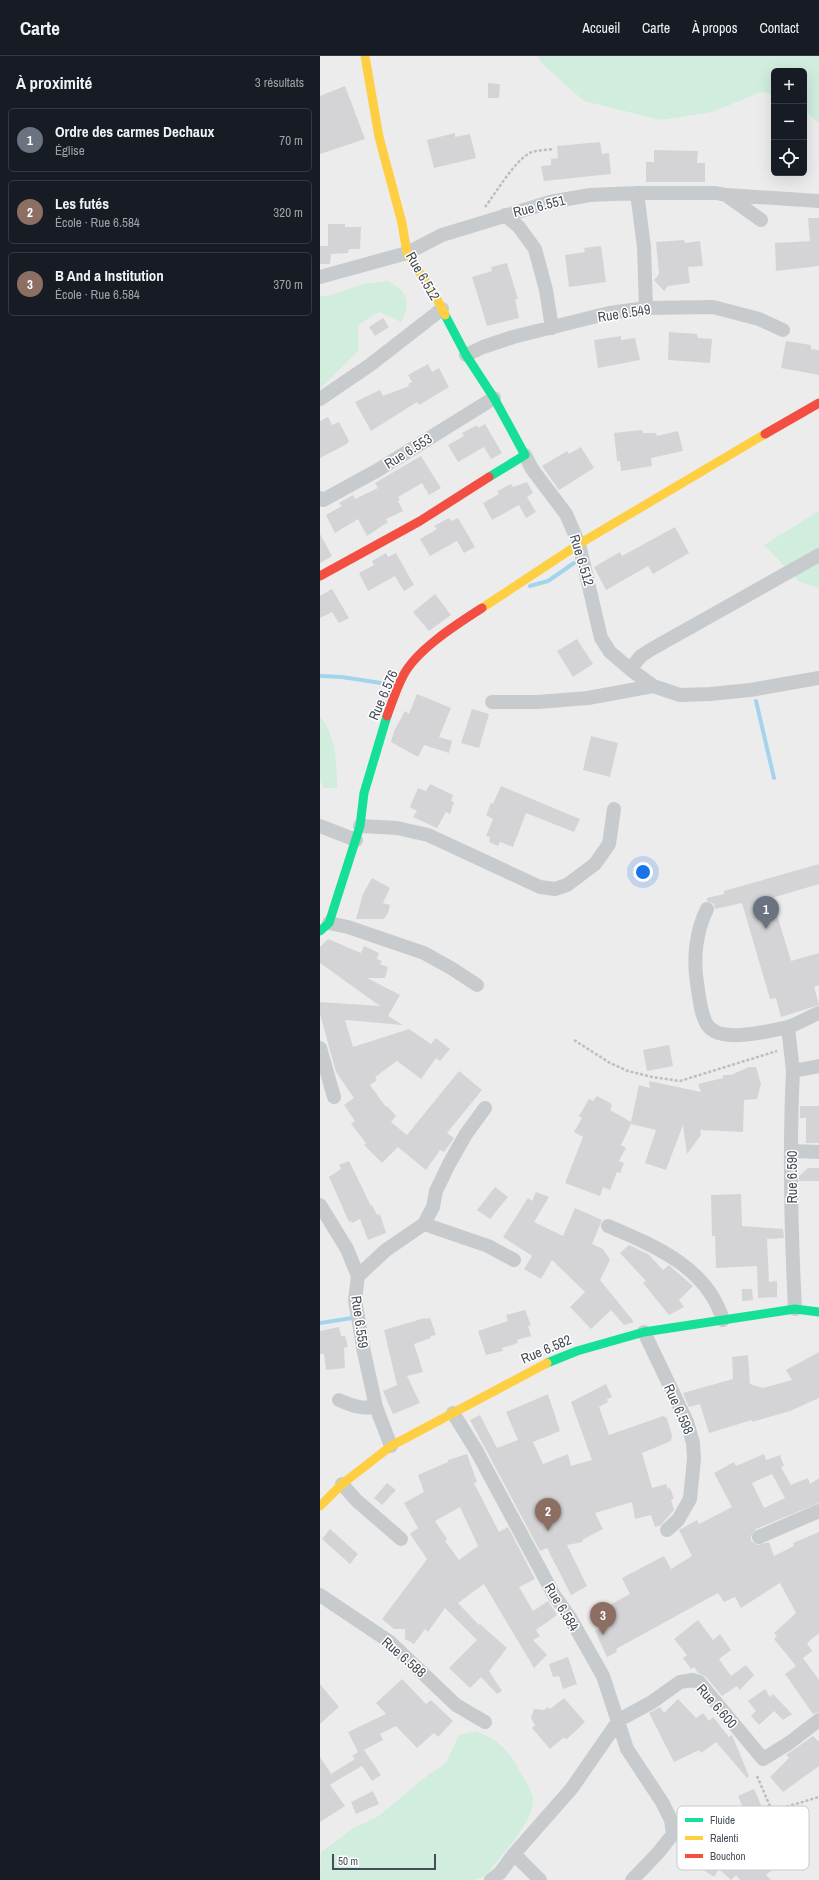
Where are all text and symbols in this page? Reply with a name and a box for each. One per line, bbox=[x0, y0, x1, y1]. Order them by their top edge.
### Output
text: Carte bbox=[20, 15, 60, 41]
text: Accueil bbox=[582, 19, 620, 37]
text: Carte bbox=[642, 19, 670, 37]
text: À propos bbox=[692, 19, 737, 37]
text: Contact bbox=[759, 19, 799, 37]
map controls bbox=[771, 68, 807, 176]
button: + bbox=[771, 68, 807, 104]
text: À proximité bbox=[16, 71, 92, 94]
text: 3 résultats bbox=[255, 74, 304, 91]
button: − bbox=[771, 104, 807, 140]
text: Ordre des carmes Dechaux bbox=[55, 121, 214, 142]
text: 1 bbox=[27, 132, 33, 149]
text: 70 m bbox=[279, 132, 303, 149]
button: locate bbox=[771, 140, 807, 176]
text: Église bbox=[55, 142, 85, 159]
street label: Rue 6.551 bbox=[511, 191, 567, 221]
text: Les futés bbox=[55, 193, 109, 214]
text: 2 bbox=[27, 204, 33, 221]
text: 320 m bbox=[273, 204, 303, 221]
text: École · Rue 6.584 bbox=[55, 214, 140, 231]
street label: Rue 6.512 bbox=[402, 249, 444, 303]
text: B And a Institution bbox=[55, 265, 164, 286]
text: 3 bbox=[27, 276, 33, 293]
text: 370 m bbox=[273, 276, 303, 293]
text: École · Rue 6.584 bbox=[55, 286, 140, 303]
street label: Rue 6.549 bbox=[596, 300, 652, 326]
street label: Rue 6.553 bbox=[381, 429, 435, 473]
street label: Rue 6.512 bbox=[566, 532, 598, 588]
street label: Rue 6.576 bbox=[364, 667, 402, 723]
your location bbox=[633, 862, 653, 882]
pin: 1 bbox=[753, 896, 779, 929]
street label: Rue 6.590 bbox=[783, 1151, 801, 1203]
street label: Rue 6.559 bbox=[347, 1295, 373, 1349]
street label: Rue 6.582 bbox=[518, 1330, 574, 1368]
street label: Rue 6.598 bbox=[660, 1381, 698, 1437]
pin: 2 bbox=[535, 1498, 561, 1531]
street label: Rue 6.584 bbox=[541, 1580, 584, 1635]
pin: 3 bbox=[590, 1602, 616, 1635]
street label: Rue 6.588 bbox=[378, 1633, 430, 1681]
street label: Rue 6.600 bbox=[693, 1680, 741, 1732]
legend bbox=[677, 1806, 809, 1870]
text: Fluide bbox=[710, 1813, 735, 1827]
text: Ralenti bbox=[710, 1831, 739, 1845]
text: Bouchon bbox=[710, 1849, 746, 1863]
scale bar bbox=[332, 1852, 436, 1871]
text: 50 m bbox=[338, 1854, 358, 1868]

